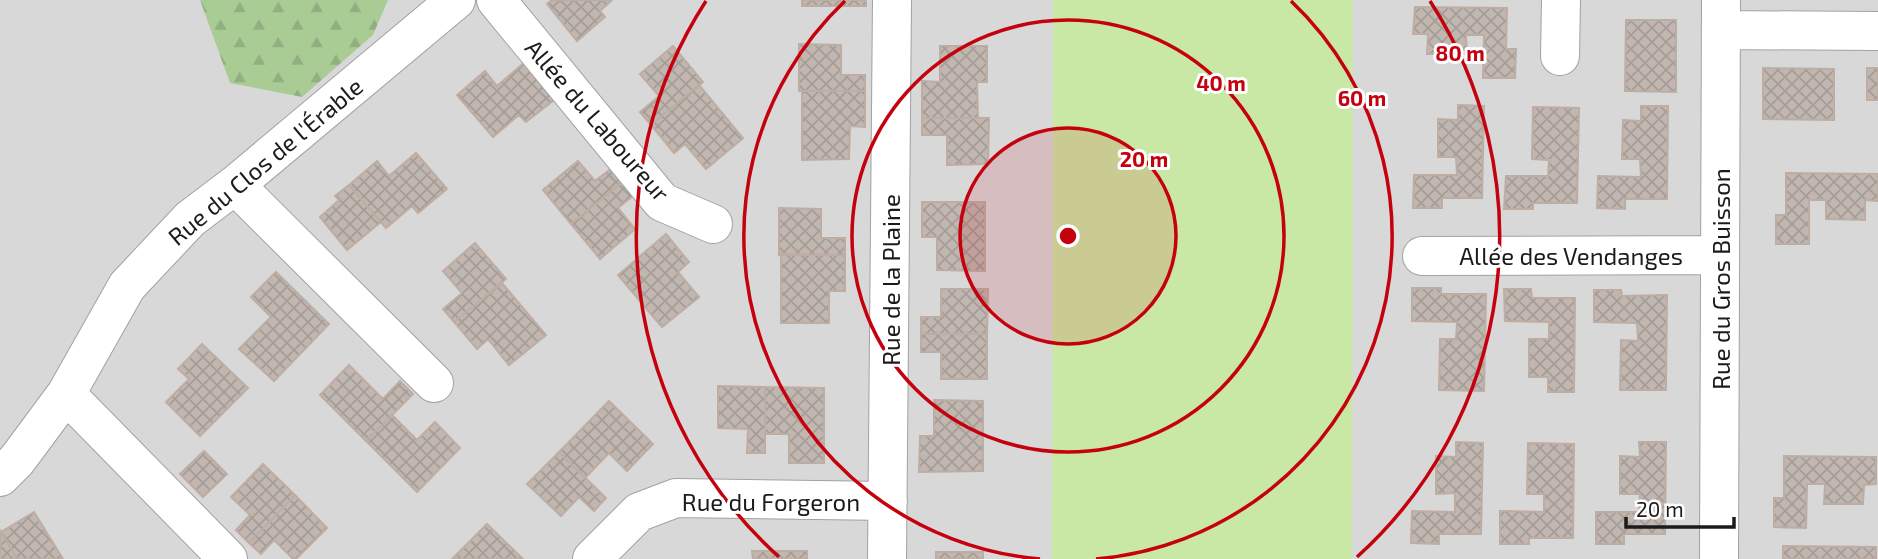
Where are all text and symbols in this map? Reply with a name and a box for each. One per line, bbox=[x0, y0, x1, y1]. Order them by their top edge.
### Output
street label: Allée du Laboureur bbox=[520, 33, 676, 207]
text: 80 m bbox=[1435, 40, 1485, 65]
text: 40 m bbox=[1196, 70, 1246, 95]
street label: Rue du Clos de l'Érable bbox=[162, 71, 368, 251]
text: 60 m bbox=[1338, 85, 1386, 110]
text: 20 m bbox=[1120, 146, 1168, 171]
street label: Rue du Gros Buisson bbox=[1706, 168, 1735, 390]
street label: Rue de la Plaine bbox=[876, 194, 905, 366]
centre of rings bbox=[1056, 224, 1080, 248]
street label: Allée des Vendanges bbox=[1459, 241, 1683, 270]
scale bar bbox=[1626, 486, 1734, 530]
street label: Rue du Forgeron bbox=[682, 487, 860, 516]
text: 20 m bbox=[1636, 496, 1684, 521]

